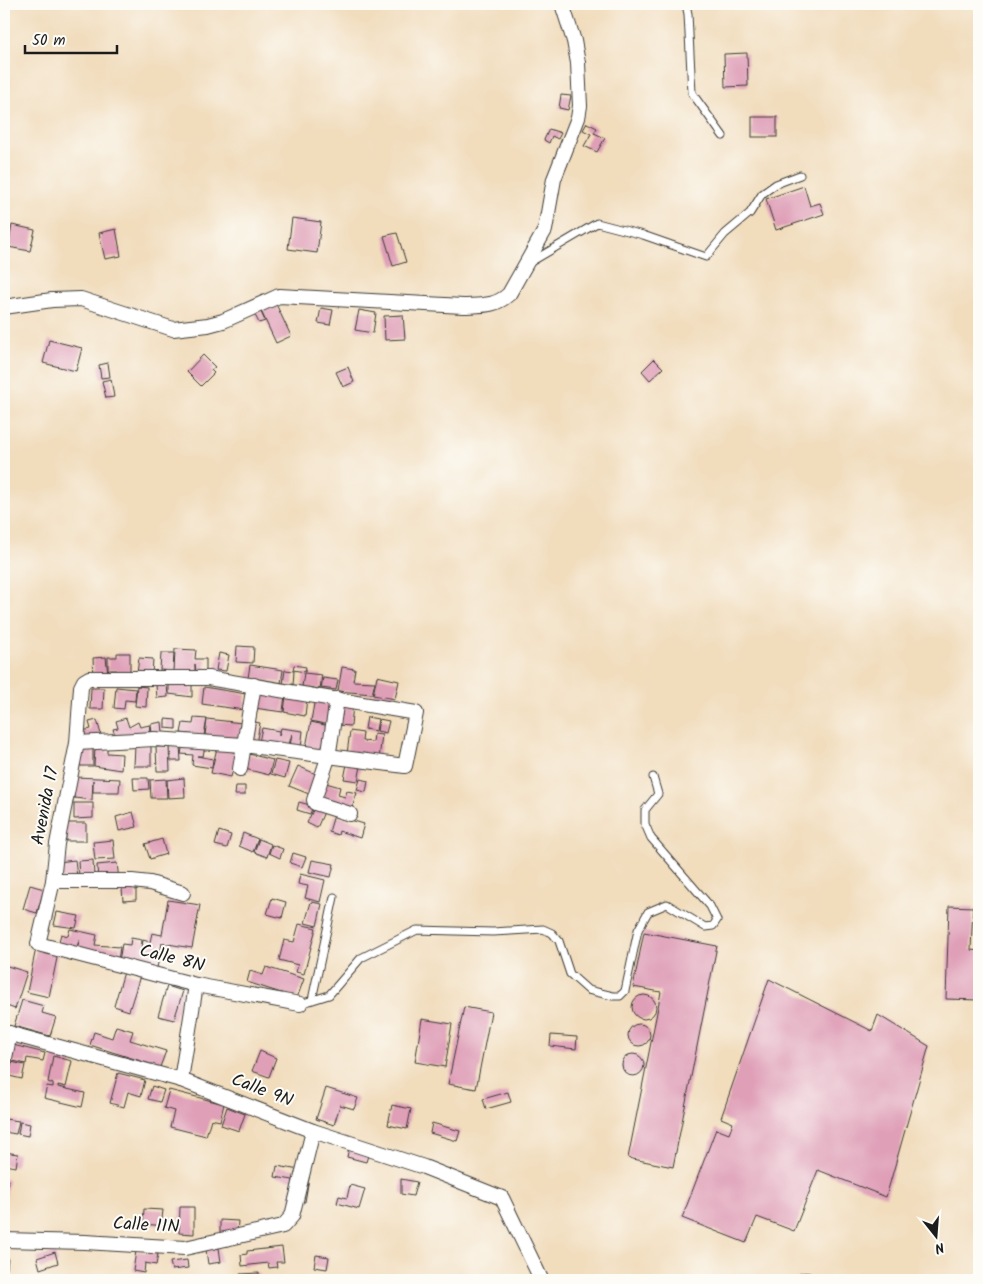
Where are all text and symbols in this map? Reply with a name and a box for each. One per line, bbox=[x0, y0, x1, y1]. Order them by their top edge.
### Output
scale bar bbox=[25, 22, 118, 54]
text: 50 m bbox=[32, 29, 66, 53]
street label: Avenida 17 bbox=[24, 764, 68, 848]
street label: Calle 8N bbox=[136, 937, 208, 981]
street label: Calle 9N bbox=[227, 1066, 297, 1116]
street label: Calle 11N bbox=[112, 1210, 180, 1242]
north arrow bbox=[910, 1212, 960, 1262]
text: N bbox=[932, 1236, 947, 1259]

